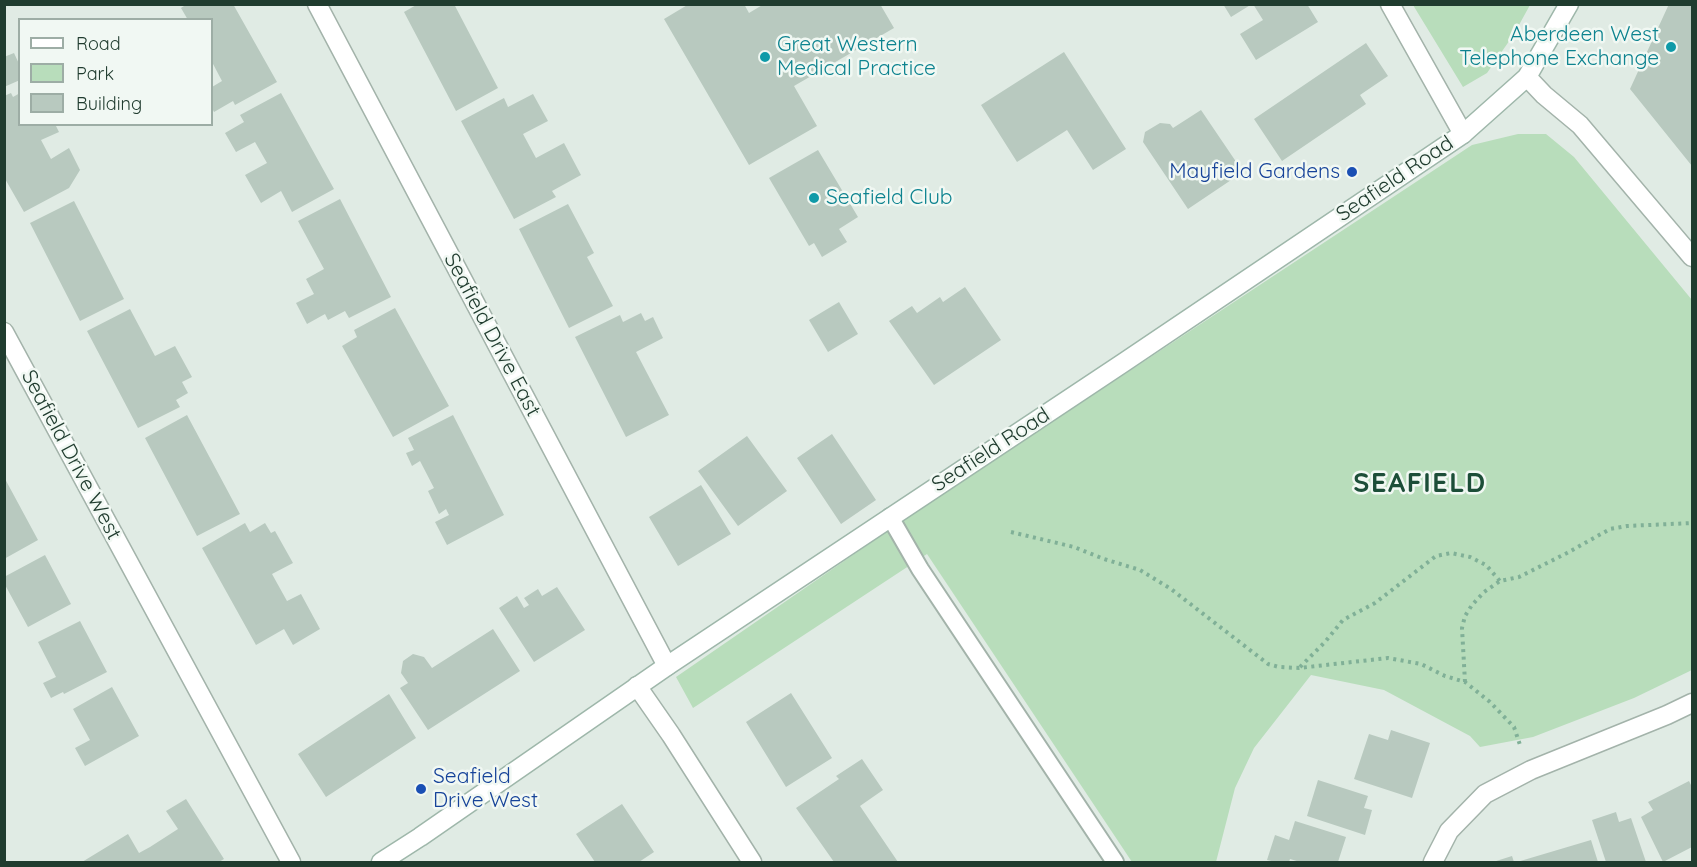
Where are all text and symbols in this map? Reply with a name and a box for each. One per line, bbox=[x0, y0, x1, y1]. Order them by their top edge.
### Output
legend bbox=[18, 18, 213, 126]
place label: Aberdeen West Telephone Exchange bbox=[1459, 22, 1659, 72]
text: Road bbox=[76, 32, 121, 55]
place label: Great Western Medical Practice bbox=[777, 32, 936, 82]
marker: Aberdeen West Telephone Exchange bbox=[1664, 40, 1678, 54]
marker: Great Western Medical Practice bbox=[758, 50, 772, 64]
text: Park bbox=[76, 62, 114, 85]
text: Building bbox=[76, 92, 142, 115]
street label: Seafield Road bbox=[1332, 131, 1458, 227]
place label: Mayfield Gardens bbox=[1169, 159, 1340, 185]
marker: Mayfield Gardens bbox=[1345, 165, 1359, 179]
place label: Seafield Club bbox=[826, 185, 953, 211]
marker: Seafield Club bbox=[807, 191, 821, 205]
street label: Seafield Drive East bbox=[438, 249, 546, 421]
street label: Seafield Drive West bbox=[16, 366, 126, 544]
street label: Seafield Road bbox=[927, 403, 1055, 497]
district label: SEAFIELD bbox=[1353, 468, 1487, 500]
place label: Seafield Drive West bbox=[433, 764, 538, 814]
marker: Seafield Drive West bbox=[414, 782, 428, 796]

